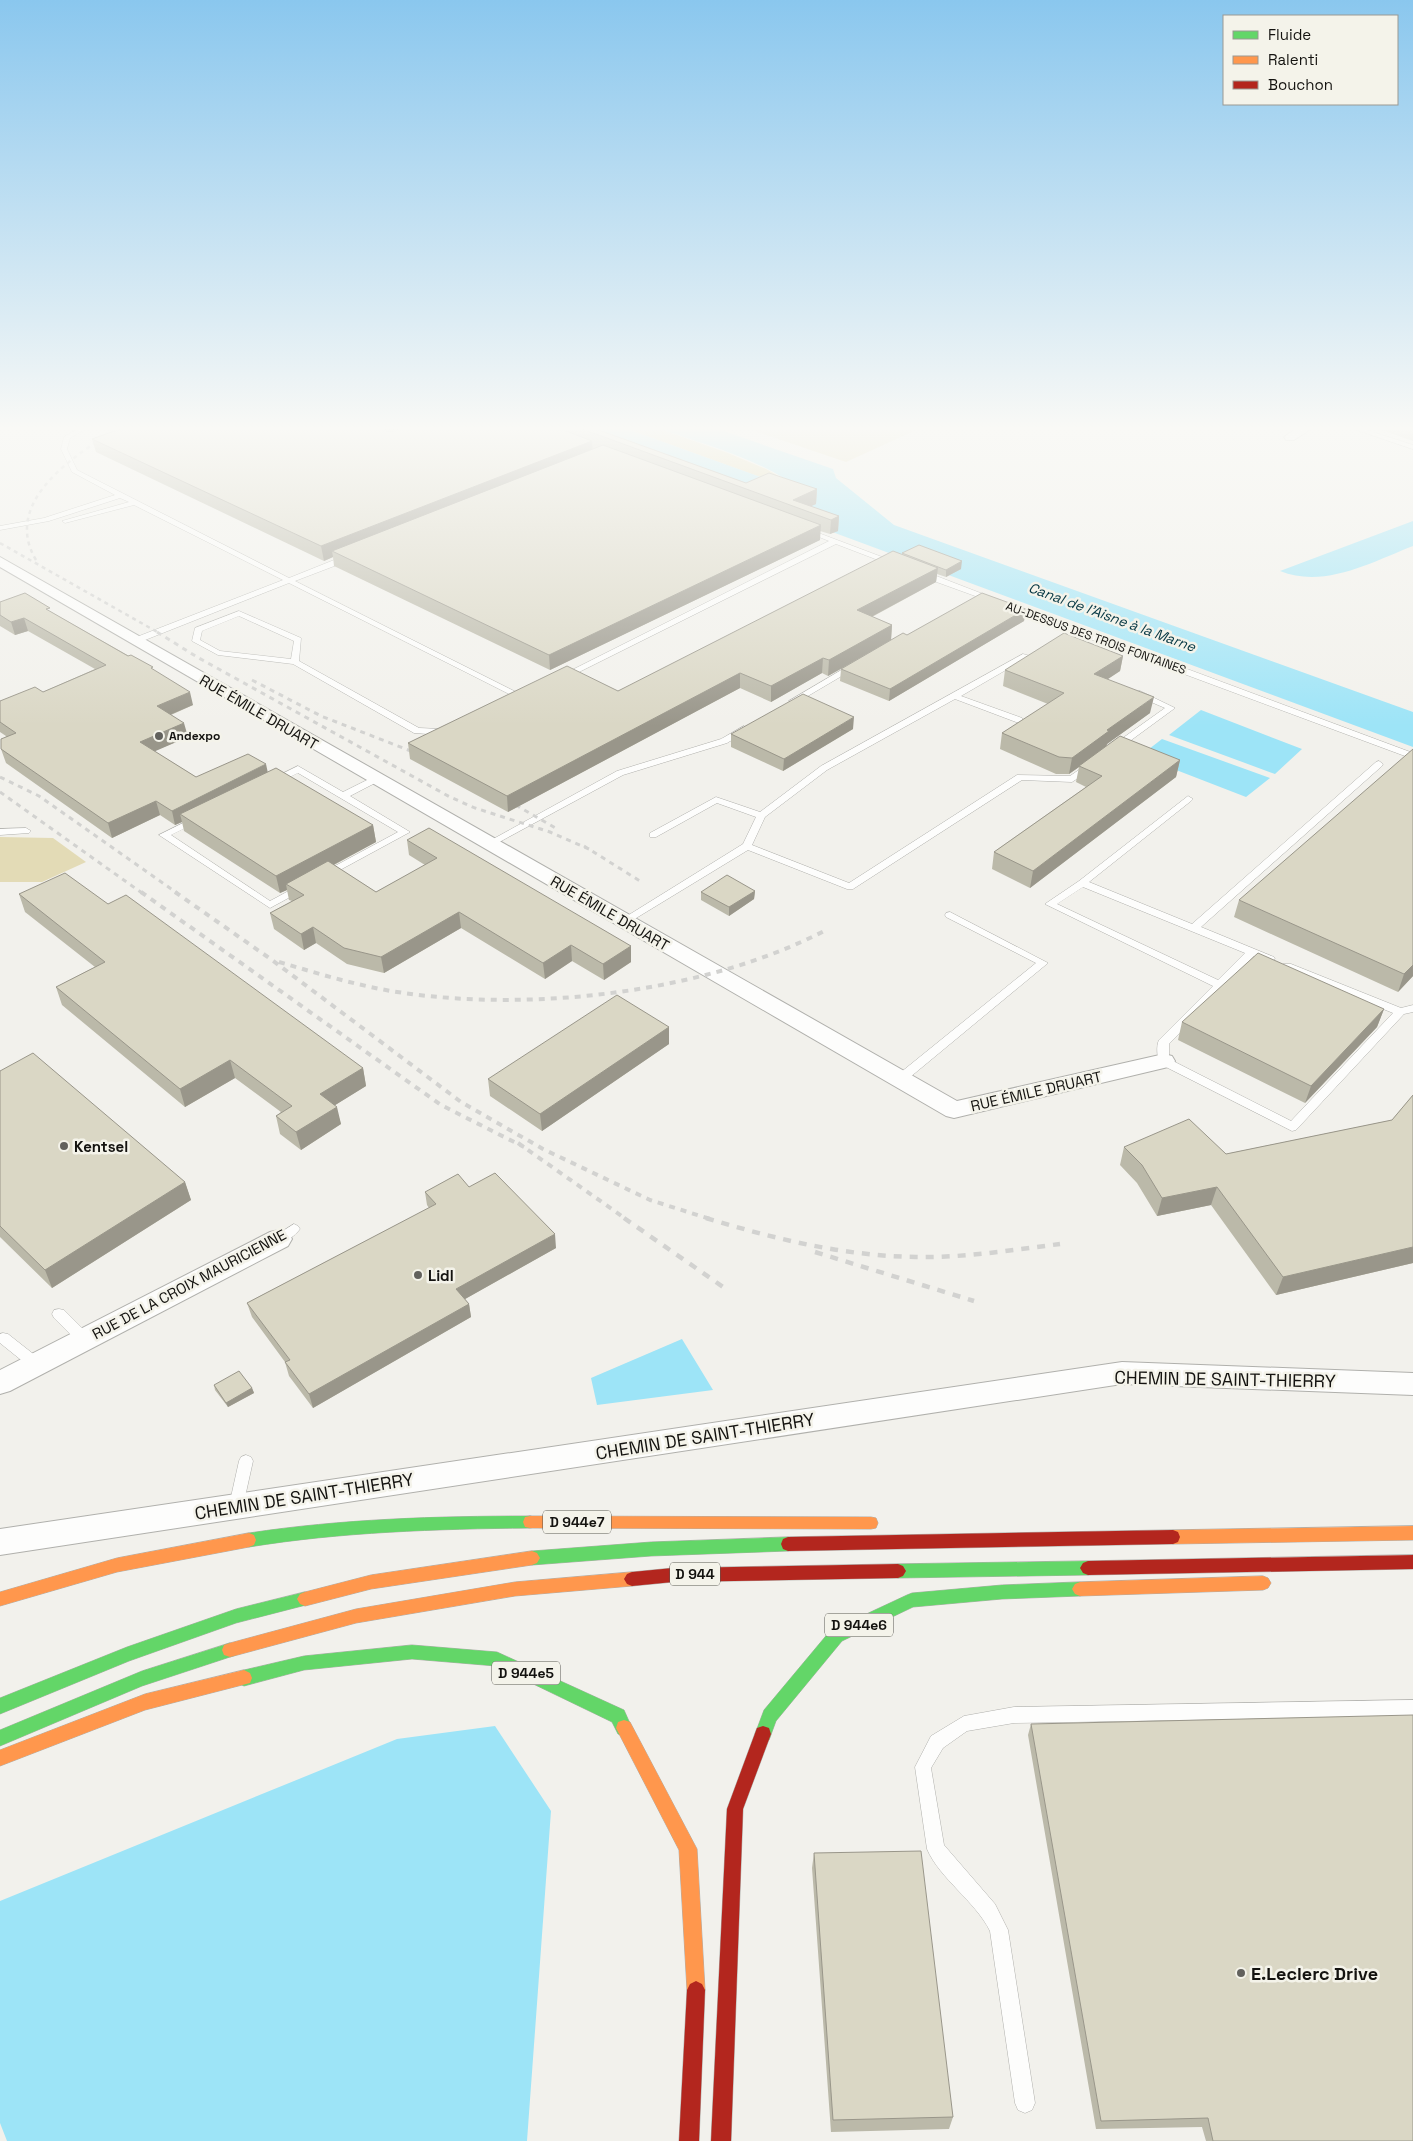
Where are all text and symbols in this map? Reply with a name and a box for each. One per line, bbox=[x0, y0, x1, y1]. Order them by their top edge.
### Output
legend bbox=[1223, 15, 1398, 105]
text: Fluide bbox=[1268, 25, 1311, 44]
text: Ralenti bbox=[1268, 50, 1318, 69]
text: Bouchon bbox=[1268, 75, 1333, 94]
water label: Canal de l'Aisne à la Marne bbox=[1026, 578, 1199, 656]
street label: AU-DESSUS DES TROIS FONTAINES bbox=[1004, 598, 1188, 678]
street label: RUE ÉMILE DRUART bbox=[196, 670, 322, 754]
place label: Andexpo bbox=[169, 728, 220, 744]
marker: Andexpo bbox=[153, 730, 165, 742]
street label: RUE ÉMILE DRUART bbox=[547, 871, 673, 955]
street label: RUE ÉMILE DRUART bbox=[969, 1067, 1104, 1115]
place label: Kentsel bbox=[74, 1137, 128, 1156]
marker: Kentsel bbox=[58, 1140, 70, 1152]
street label: RUE DE LA CROIX MAURICIENNE bbox=[89, 1225, 289, 1343]
place label: Lidl bbox=[428, 1266, 454, 1285]
marker: Lidl bbox=[412, 1269, 424, 1281]
street label: CHEMIN DE SAINT-THIERRY bbox=[1114, 1366, 1336, 1392]
street label: CHEMIN DE SAINT-THIERRY bbox=[594, 1407, 816, 1465]
street label: CHEMIN DE SAINT-THIERRY bbox=[193, 1467, 415, 1525]
road number: D 944e7 bbox=[543, 1510, 611, 1534]
road number: D 944 bbox=[670, 1562, 720, 1586]
road number: D 944e6 bbox=[825, 1614, 893, 1636]
road number: D 944e5 bbox=[492, 1662, 560, 1685]
place label: E.Leclerc Drive bbox=[1251, 1962, 1378, 1985]
marker: E.Leclerc Drive bbox=[1235, 1967, 1247, 1979]

